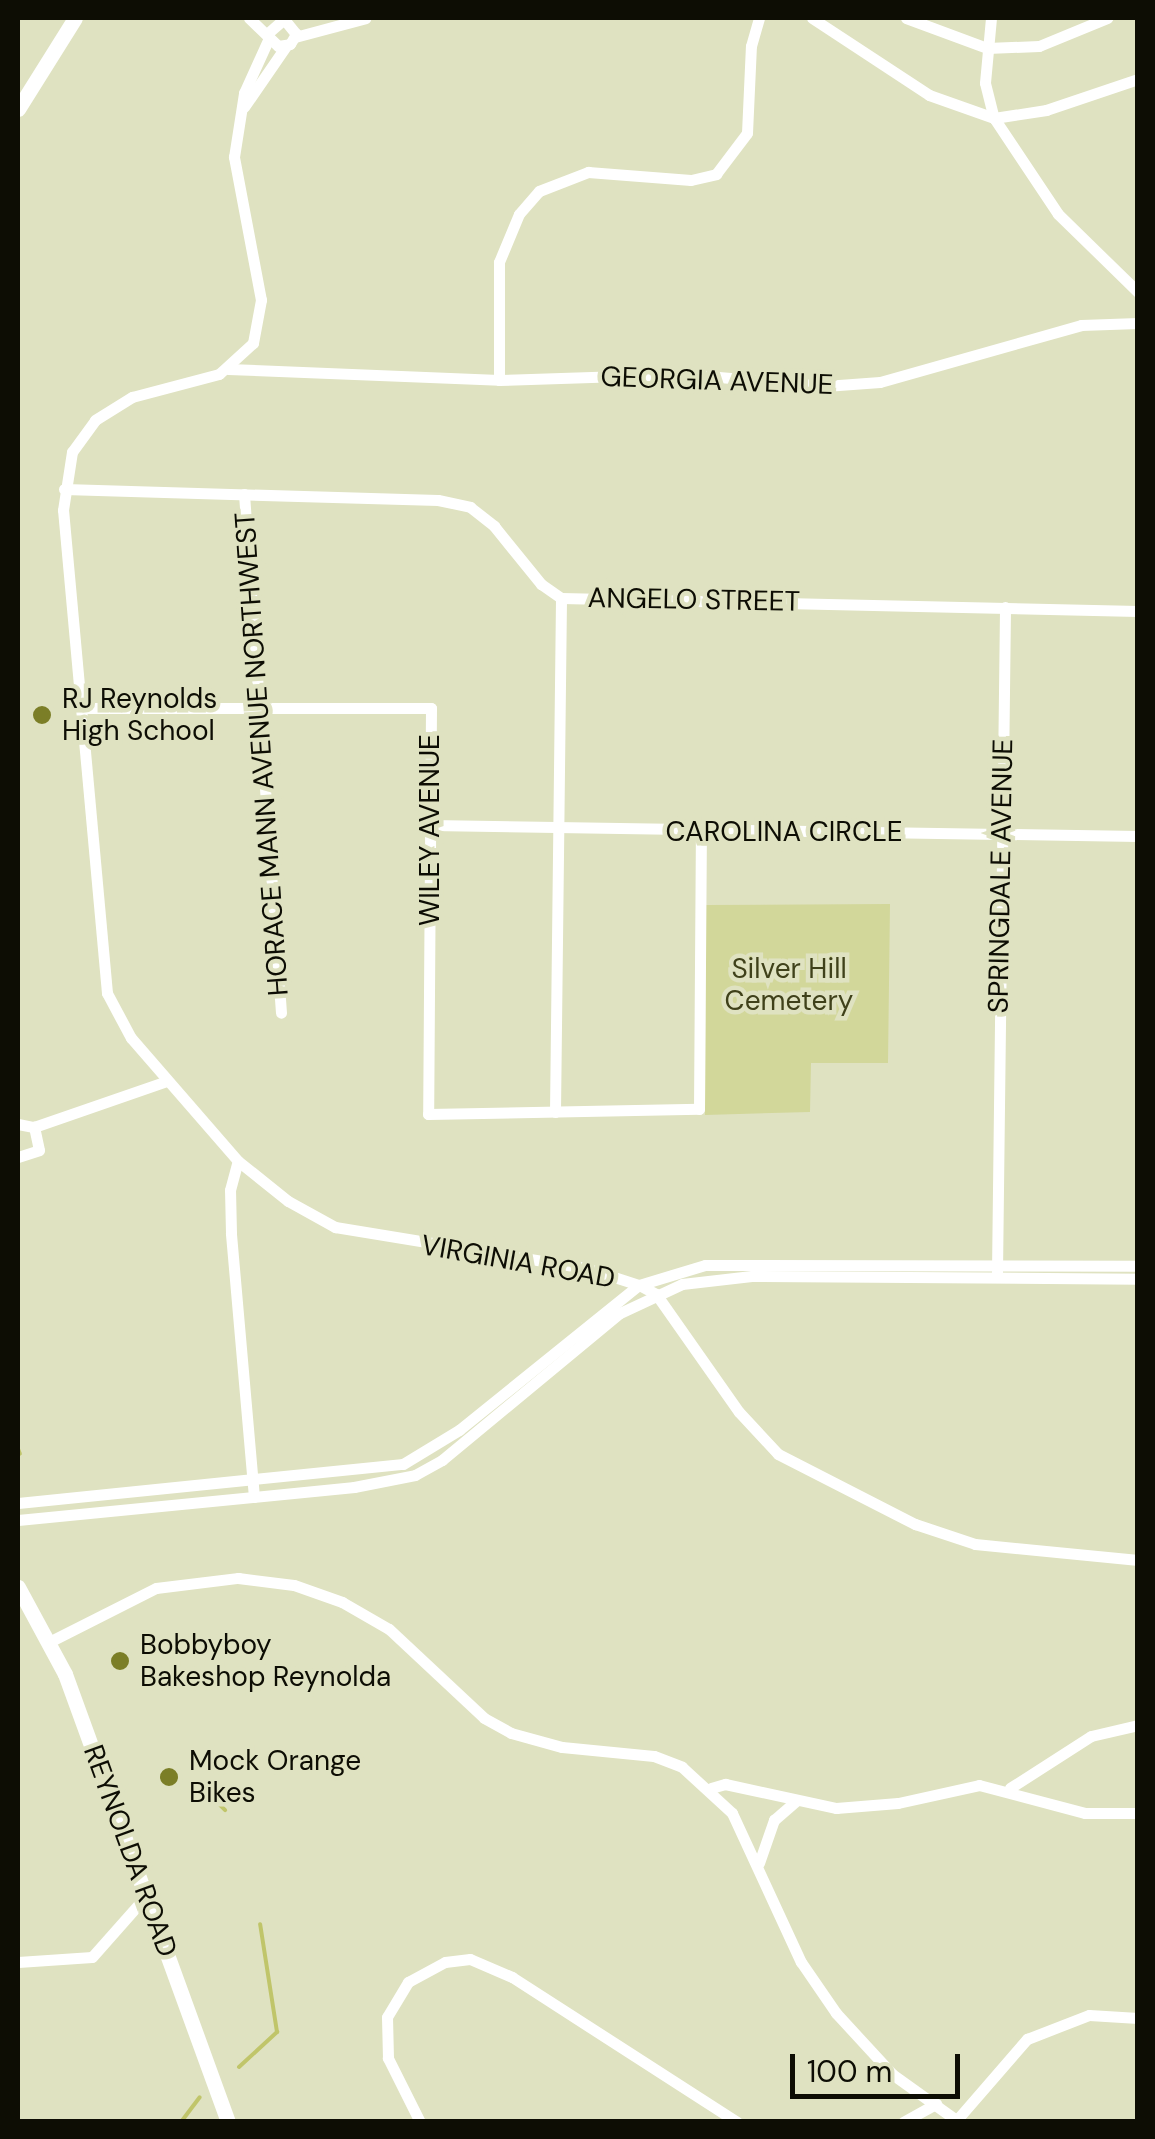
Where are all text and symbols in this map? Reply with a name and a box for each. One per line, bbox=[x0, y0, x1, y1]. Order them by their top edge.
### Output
street label: GEORGIA AVENUE bbox=[600, 360, 834, 402]
street label: HORACE MANN AVENUE NORTHWEST bbox=[228, 511, 296, 997]
street label: ANGELO STREET bbox=[587, 581, 801, 619]
place label: RJ Reynolds High School bbox=[62, 682, 217, 748]
marker: RJ Reynolds High School bbox=[31, 704, 53, 726]
street label: WILEY AVENUE bbox=[413, 734, 447, 926]
street label: SPRINGDALE AVENUE bbox=[982, 738, 1020, 1014]
street label: CAROLINA CIRCLE bbox=[665, 815, 903, 849]
park label: Silver Hill Cemetery bbox=[725, 952, 853, 1018]
street label: VIRGINIA ROAD bbox=[418, 1228, 618, 1296]
place label: Bobbyboy Bakeshop Reynolda bbox=[140, 1628, 391, 1694]
marker: Bobbyboy Bakeshop Reynolda bbox=[109, 1650, 131, 1672]
street label: REYNOLDA ROAD bbox=[76, 1740, 184, 1962]
place label: Mock Orange Bikes bbox=[189, 1744, 361, 1810]
marker: Mock Orange Bikes bbox=[158, 1766, 180, 1788]
scale bar bbox=[795, 2034, 965, 2096]
text: 100 m bbox=[807, 2052, 892, 2091]

